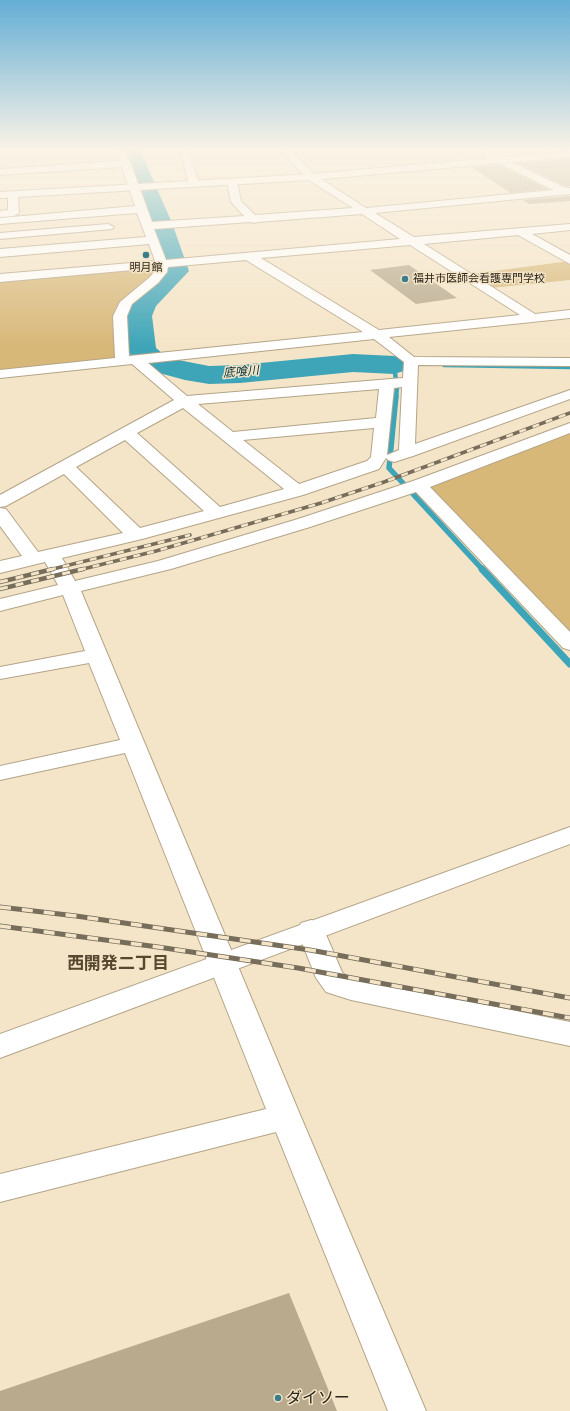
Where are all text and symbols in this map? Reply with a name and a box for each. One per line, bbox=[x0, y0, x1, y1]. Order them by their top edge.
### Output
marker: 明月館 bbox=[141, 250, 151, 260]
place label: 明月館 bbox=[130, 261, 162, 275]
place label: 福井市医師会看護専門学校 bbox=[413, 272, 545, 286]
marker: 福井市医師会看護専門学校 bbox=[400, 274, 410, 284]
water label: 底喰川 bbox=[222, 363, 260, 381]
district label: 西開発二丁目 bbox=[67, 954, 169, 974]
place label: ダイソー bbox=[286, 1388, 350, 1408]
marker: ダイソー bbox=[273, 1393, 283, 1403]

